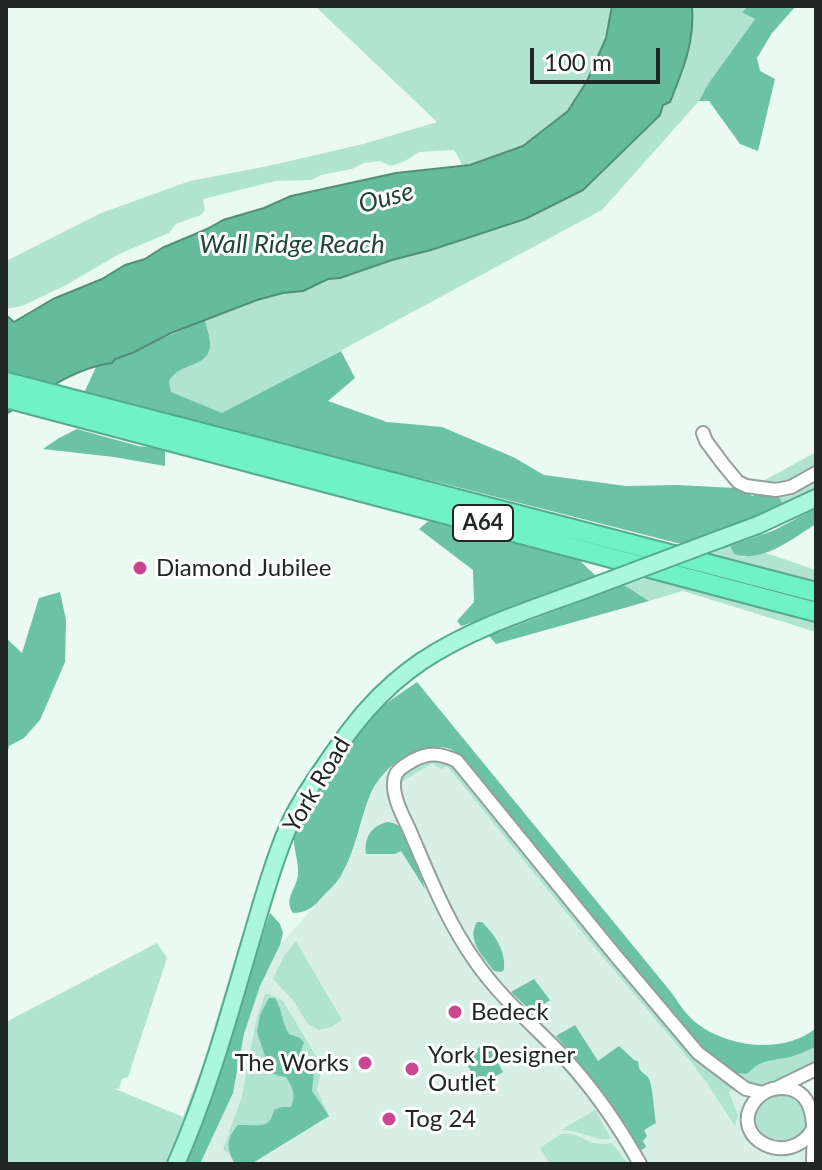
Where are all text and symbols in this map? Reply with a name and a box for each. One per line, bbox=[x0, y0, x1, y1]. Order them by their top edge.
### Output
scale bar bbox=[534, 32, 664, 82]
text: 100 m bbox=[544, 47, 612, 76]
water label: Ouse bbox=[355, 176, 417, 220]
water label: Wall Ridge Reach bbox=[199, 229, 385, 261]
road number: A64 bbox=[453, 505, 513, 541]
place label: Diamond Jubilee bbox=[156, 554, 331, 582]
marker: Diamond Jubilee bbox=[131, 559, 149, 577]
street label: York Road bbox=[277, 732, 357, 838]
place label: Bedeck bbox=[471, 998, 549, 1026]
marker: Bedeck bbox=[446, 1003, 464, 1021]
place label: York Designer Outlet bbox=[428, 1041, 575, 1097]
place label: The Works bbox=[234, 1049, 349, 1077]
marker: The Works bbox=[356, 1054, 374, 1072]
marker: York Designer Outlet bbox=[403, 1060, 421, 1078]
place label: Tog 24 bbox=[405, 1105, 476, 1133]
marker: Tog 24 bbox=[380, 1110, 398, 1128]

